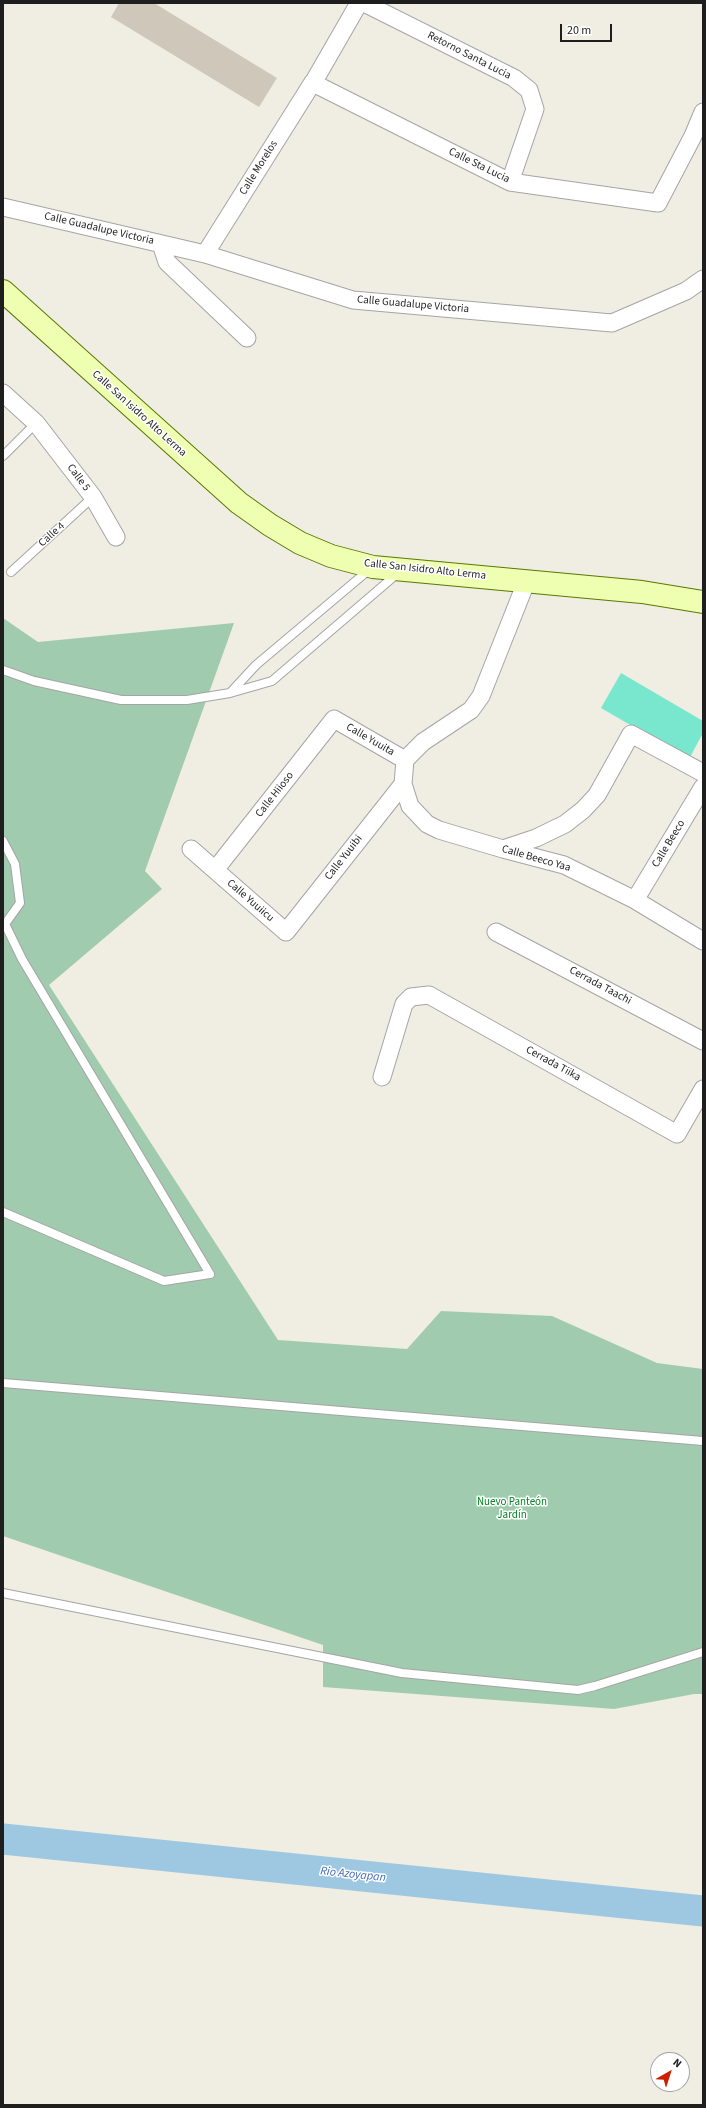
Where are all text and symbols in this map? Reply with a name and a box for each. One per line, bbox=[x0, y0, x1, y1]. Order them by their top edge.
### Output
scale bar bbox=[562, 16, 614, 42]
text: 20 m bbox=[567, 22, 591, 39]
street label: Retorno Santa Lucia bbox=[425, 29, 513, 83]
street label: Calle Morelos bbox=[237, 138, 281, 198]
street label: Calle Sta Lucia bbox=[446, 146, 512, 186]
street label: Calle Guadalupe Victoria bbox=[43, 210, 155, 248]
street label: Calle Guadalupe Victoria bbox=[356, 294, 470, 316]
street label: Calle San Isidro Alto Lerma bbox=[89, 368, 189, 460]
street label: Calle 5 bbox=[64, 462, 92, 494]
street label: Calle 4 bbox=[36, 520, 68, 550]
street label: Calle San Isidro Alto Lerma bbox=[363, 557, 487, 583]
street label: Calle Yuuita bbox=[343, 721, 397, 759]
street label: Calle Hiioso bbox=[253, 770, 297, 820]
street label: Calle Beeco bbox=[650, 818, 688, 870]
street label: Calle Yuuibi bbox=[322, 833, 366, 883]
street label: Calle Beeco Yaa bbox=[500, 843, 572, 875]
street label: Calle Yuuiicu bbox=[224, 877, 276, 925]
street label: Cerrada Taachi bbox=[567, 964, 633, 1008]
street label: Cerrada Tiika bbox=[523, 1044, 583, 1084]
park label: Nuevo Panteón Jardín bbox=[477, 1496, 547, 1522]
water label: Rio Azoyapan bbox=[319, 1864, 387, 1886]
north arrow bbox=[650, 2052, 690, 2092]
text: N bbox=[670, 2055, 685, 2071]

